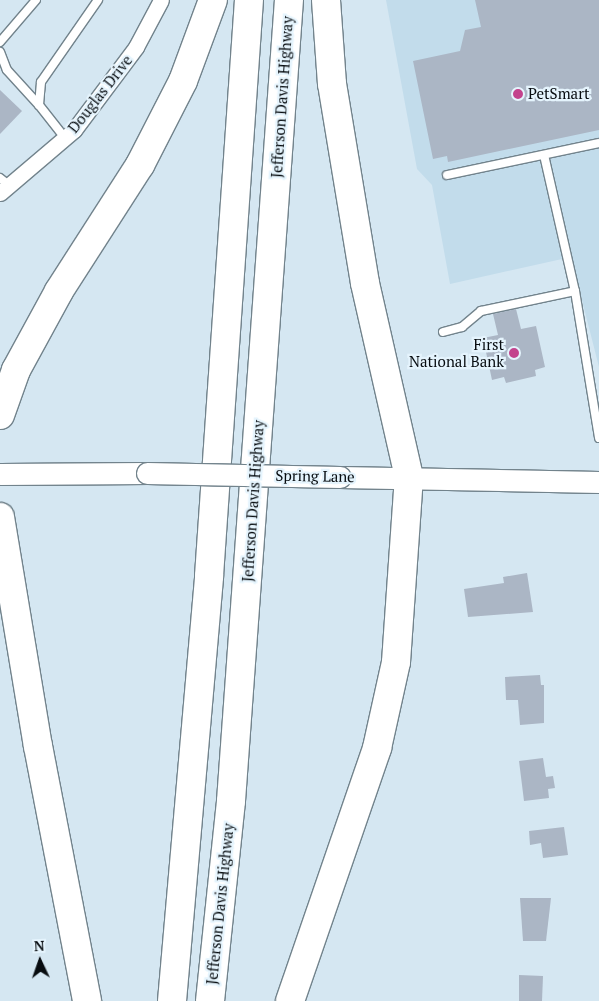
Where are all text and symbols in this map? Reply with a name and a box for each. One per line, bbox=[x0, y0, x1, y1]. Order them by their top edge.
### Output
street label: Jefferson Davis Highway bbox=[267, 16, 297, 178]
street label: Douglas Drive bbox=[64, 52, 136, 136]
place label: PetSmart bbox=[528, 85, 589, 103]
marker: PetSmart bbox=[512, 88, 524, 100]
place label: First National Bank bbox=[409, 335, 504, 370]
marker: First National Bank bbox=[508, 347, 520, 359]
street label: Jefferson Davis Highway bbox=[238, 420, 268, 582]
street label: Spring Lane bbox=[275, 466, 355, 486]
street label: Jefferson Davis Highway bbox=[203, 823, 237, 985]
north arrow bbox=[15, 936, 65, 986]
text: N bbox=[33, 936, 45, 955]

